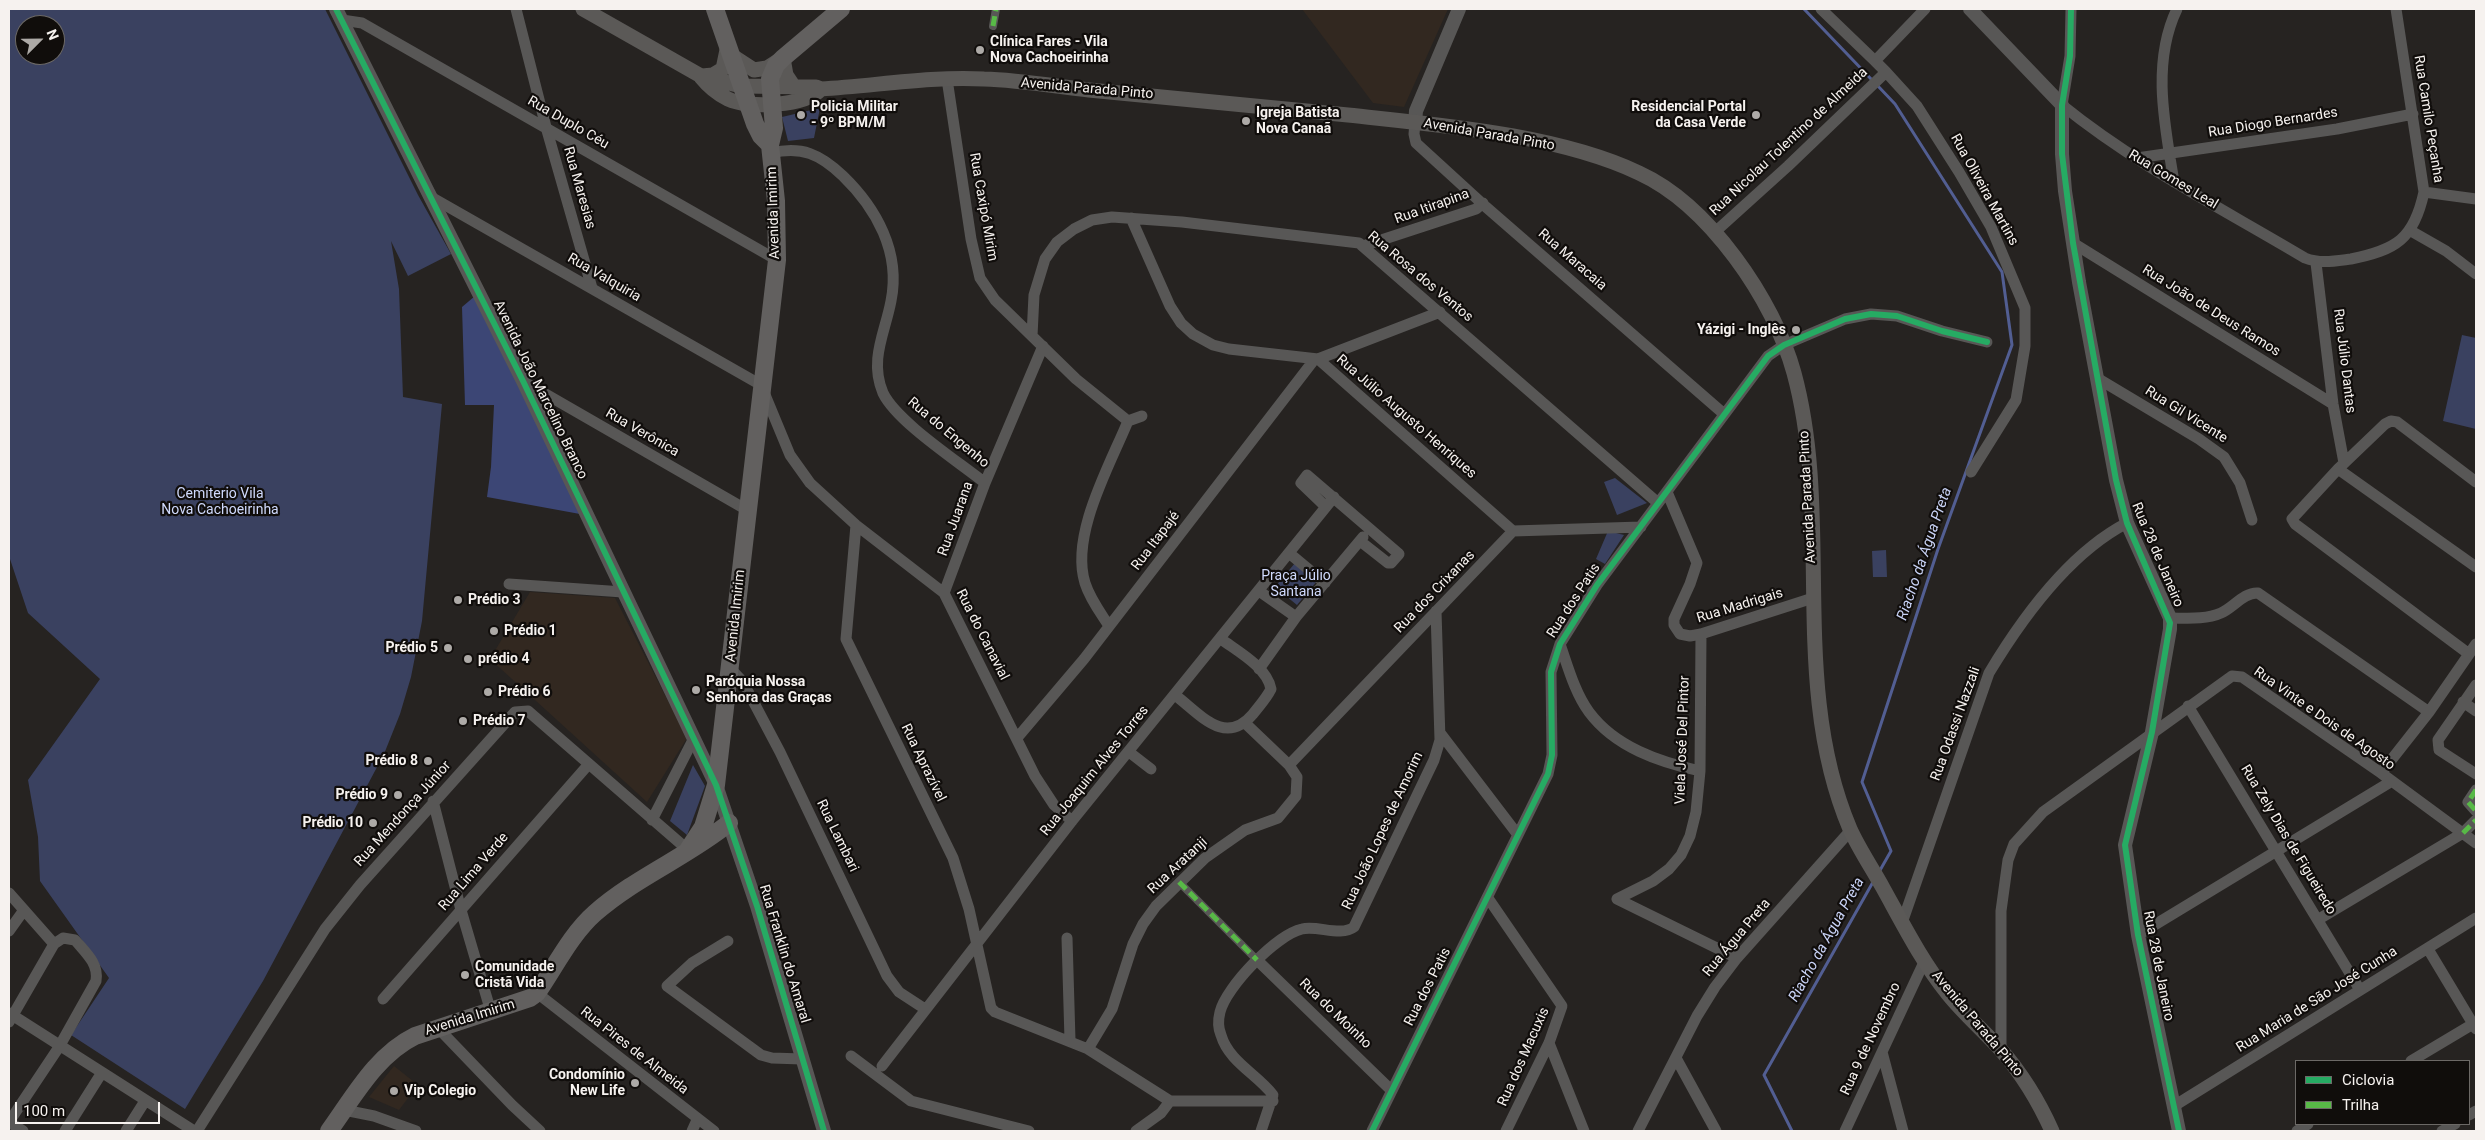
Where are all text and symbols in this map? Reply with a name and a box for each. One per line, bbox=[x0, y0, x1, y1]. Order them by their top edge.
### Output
north arrow bbox=[15, 15, 65, 65]
text: N bbox=[44, 27, 62, 42]
place label: Clínica Fares - Vila Nova Cachoeirinha bbox=[990, 34, 1109, 66]
marker: Clínica Fares - Vila Nova Cachoeirinha bbox=[974, 44, 986, 56]
street label: Rua Camilo Peçanha bbox=[2410, 54, 2446, 184]
street label: Rua Nicolau Tolentino de Almeida bbox=[1707, 64, 1871, 220]
street label: Avenida Parada Pinto bbox=[1020, 75, 1154, 103]
street label: Rua Duplo Céu bbox=[524, 93, 612, 153]
place label: Policia Militar - 9º BPM/M bbox=[811, 99, 898, 132]
place label: Residencial Portal da Casa Verde bbox=[1631, 99, 1746, 132]
street label: Rua Diogo Bernardes bbox=[2207, 104, 2339, 142]
place label: Igreja Batista Nova Canaã bbox=[1256, 105, 1340, 138]
marker: Policia Militar - 9º BPM/M bbox=[795, 109, 807, 121]
marker: Residencial Portal da Casa Verde bbox=[1750, 109, 1762, 121]
marker: Igreja Batista Nova Canaã bbox=[1240, 115, 1252, 127]
street label: Avenida Parada Pinto bbox=[1422, 115, 1556, 155]
street label: Rua Oliveira Martins bbox=[1946, 131, 2022, 249]
street label: Rua Maresias bbox=[559, 145, 599, 231]
street label: Rua Gomes Leal bbox=[2125, 147, 2221, 213]
street label: Rua Caxipó Mirim bbox=[965, 151, 1001, 263]
street label: Avenida Imirim bbox=[764, 166, 784, 260]
street label: Rua Itirapina bbox=[1393, 186, 1471, 228]
street label: Rua Maracaia bbox=[1534, 226, 1610, 294]
street label: Rua Rosa dos Ventos bbox=[1364, 228, 1476, 326]
street label: Rua Valquiria bbox=[564, 250, 644, 306]
street label: Rua João de Deus Ramos bbox=[2139, 262, 2283, 360]
street label: Avenida João Marcelino Branco bbox=[489, 298, 591, 482]
street label: Rua Júlio Dantas bbox=[2329, 308, 2359, 414]
place label: Yázigi - Inglês bbox=[1697, 322, 1786, 338]
marker: Yázigi - Inglês bbox=[1790, 324, 1802, 336]
street label: Rua Júlio Augusto Henriques bbox=[1332, 352, 1480, 482]
street label: Rua Gil Vicente bbox=[2142, 383, 2230, 447]
street label: Rua do Engenho bbox=[904, 394, 992, 472]
street label: Rua Verônica bbox=[602, 405, 682, 461]
street label: Avenida Parada Pinto bbox=[1796, 430, 1820, 564]
street label: Rua Juarana bbox=[935, 480, 977, 558]
water label: Riacho da Água Preta bbox=[1894, 485, 1956, 623]
park label: Cemiterio Vila Nova Cachoeirinha bbox=[161, 486, 279, 518]
street label: Rua 28 de Janeiro bbox=[2127, 500, 2187, 610]
street label: Rua Itapajé bbox=[1128, 508, 1184, 574]
street label: Rua dos Crixanas bbox=[1391, 547, 1479, 637]
street label: Rua dos Patis bbox=[1544, 561, 1604, 641]
park label: Praça Júlio Santana bbox=[1261, 568, 1331, 600]
street label: Avenida Imirim bbox=[723, 569, 749, 663]
street label: Rua Madrigais bbox=[1695, 585, 1785, 627]
street label: Rua do Canavial bbox=[952, 587, 1012, 683]
place label: Prédio 3 bbox=[468, 592, 521, 608]
marker: Prédio 3 bbox=[452, 594, 464, 606]
place label: Prédio 1 bbox=[504, 623, 557, 639]
marker: Prédio 1 bbox=[488, 625, 500, 637]
place label: Prédio 5 bbox=[385, 640, 438, 656]
marker: Prédio 5 bbox=[442, 642, 454, 654]
place label: prédio 4 bbox=[478, 651, 529, 667]
marker: prédio 4 bbox=[462, 653, 474, 665]
street label: Rua Vinte e Dois de Agosto bbox=[2250, 664, 2398, 774]
street label: Rua Odassi Nazzali bbox=[1928, 665, 1984, 783]
place label: Paróquia Nossa Senhora das Graças bbox=[706, 674, 832, 706]
street label: Viela José Del Pintor bbox=[1672, 675, 1694, 805]
place label: Prédio 6 bbox=[498, 684, 551, 700]
marker: Paróquia Nossa Senhora das Graças bbox=[690, 684, 702, 696]
marker: Prédio 6 bbox=[482, 686, 494, 698]
street label: Rua Joaquim Alves Torres bbox=[1037, 703, 1153, 839]
place label: Prédio 7 bbox=[473, 713, 526, 729]
marker: Prédio 7 bbox=[457, 715, 469, 727]
street label: Rua Aprazível bbox=[897, 721, 949, 805]
street label: Rua João Lopes de Amorim bbox=[1339, 749, 1427, 913]
place label: Prédio 8 bbox=[365, 753, 418, 769]
marker: Prédio 8 bbox=[422, 755, 434, 767]
street label: Rua Mendonça Júnior bbox=[351, 758, 455, 870]
street label: Rua Zely Dias de Figueiredo bbox=[2237, 762, 2339, 918]
place label: Prédio 9 bbox=[335, 787, 388, 803]
marker: Prédio 9 bbox=[392, 789, 404, 801]
street label: Rua Lambari bbox=[812, 797, 862, 875]
place label: Prédio 10 bbox=[302, 815, 363, 831]
marker: Prédio 10 bbox=[367, 817, 379, 829]
street label: Rua Lima Verde bbox=[436, 830, 512, 914]
street label: Rua Aratanji bbox=[1145, 834, 1211, 898]
water label: Riacho da Água Preta bbox=[1785, 875, 1869, 1005]
street label: Rua Franklin do Amaral bbox=[755, 883, 813, 1025]
street label: Rua Água Preta bbox=[1700, 896, 1774, 980]
street label: Rua 28 de Janeiro bbox=[2139, 909, 2177, 1023]
street label: Rua Maria de São José Cunha bbox=[2234, 943, 2400, 1057]
street label: Rua dos Patis bbox=[1401, 945, 1455, 1029]
place label: Comunidade Cristã Vida bbox=[475, 959, 554, 992]
street label: Avenida Parada Pinto bbox=[1928, 968, 2026, 1080]
marker: Comunidade Cristã Vida bbox=[459, 969, 471, 981]
street label: Rua do Moinho bbox=[1295, 975, 1375, 1053]
street label: Rua 9 de Novembro bbox=[1838, 980, 1904, 1098]
street label: Avenida Imirim bbox=[423, 996, 517, 1040]
street label: Rua Pires de Almeida bbox=[577, 1004, 691, 1098]
street label: Rua dos Macuxis bbox=[1495, 1005, 1553, 1109]
legend bbox=[2295, 1060, 2470, 1125]
place label: Condomínio New Life bbox=[549, 1067, 625, 1100]
text: Ciclovia bbox=[2342, 1071, 2394, 1089]
marker: Condomínio New Life bbox=[629, 1077, 641, 1089]
place label: Vip Colegio bbox=[404, 1083, 476, 1099]
marker: Vip Colegio bbox=[388, 1085, 400, 1097]
scale bar bbox=[18, 1092, 162, 1124]
text: Trilha bbox=[2342, 1096, 2379, 1114]
text: 100 m bbox=[23, 1102, 65, 1120]

